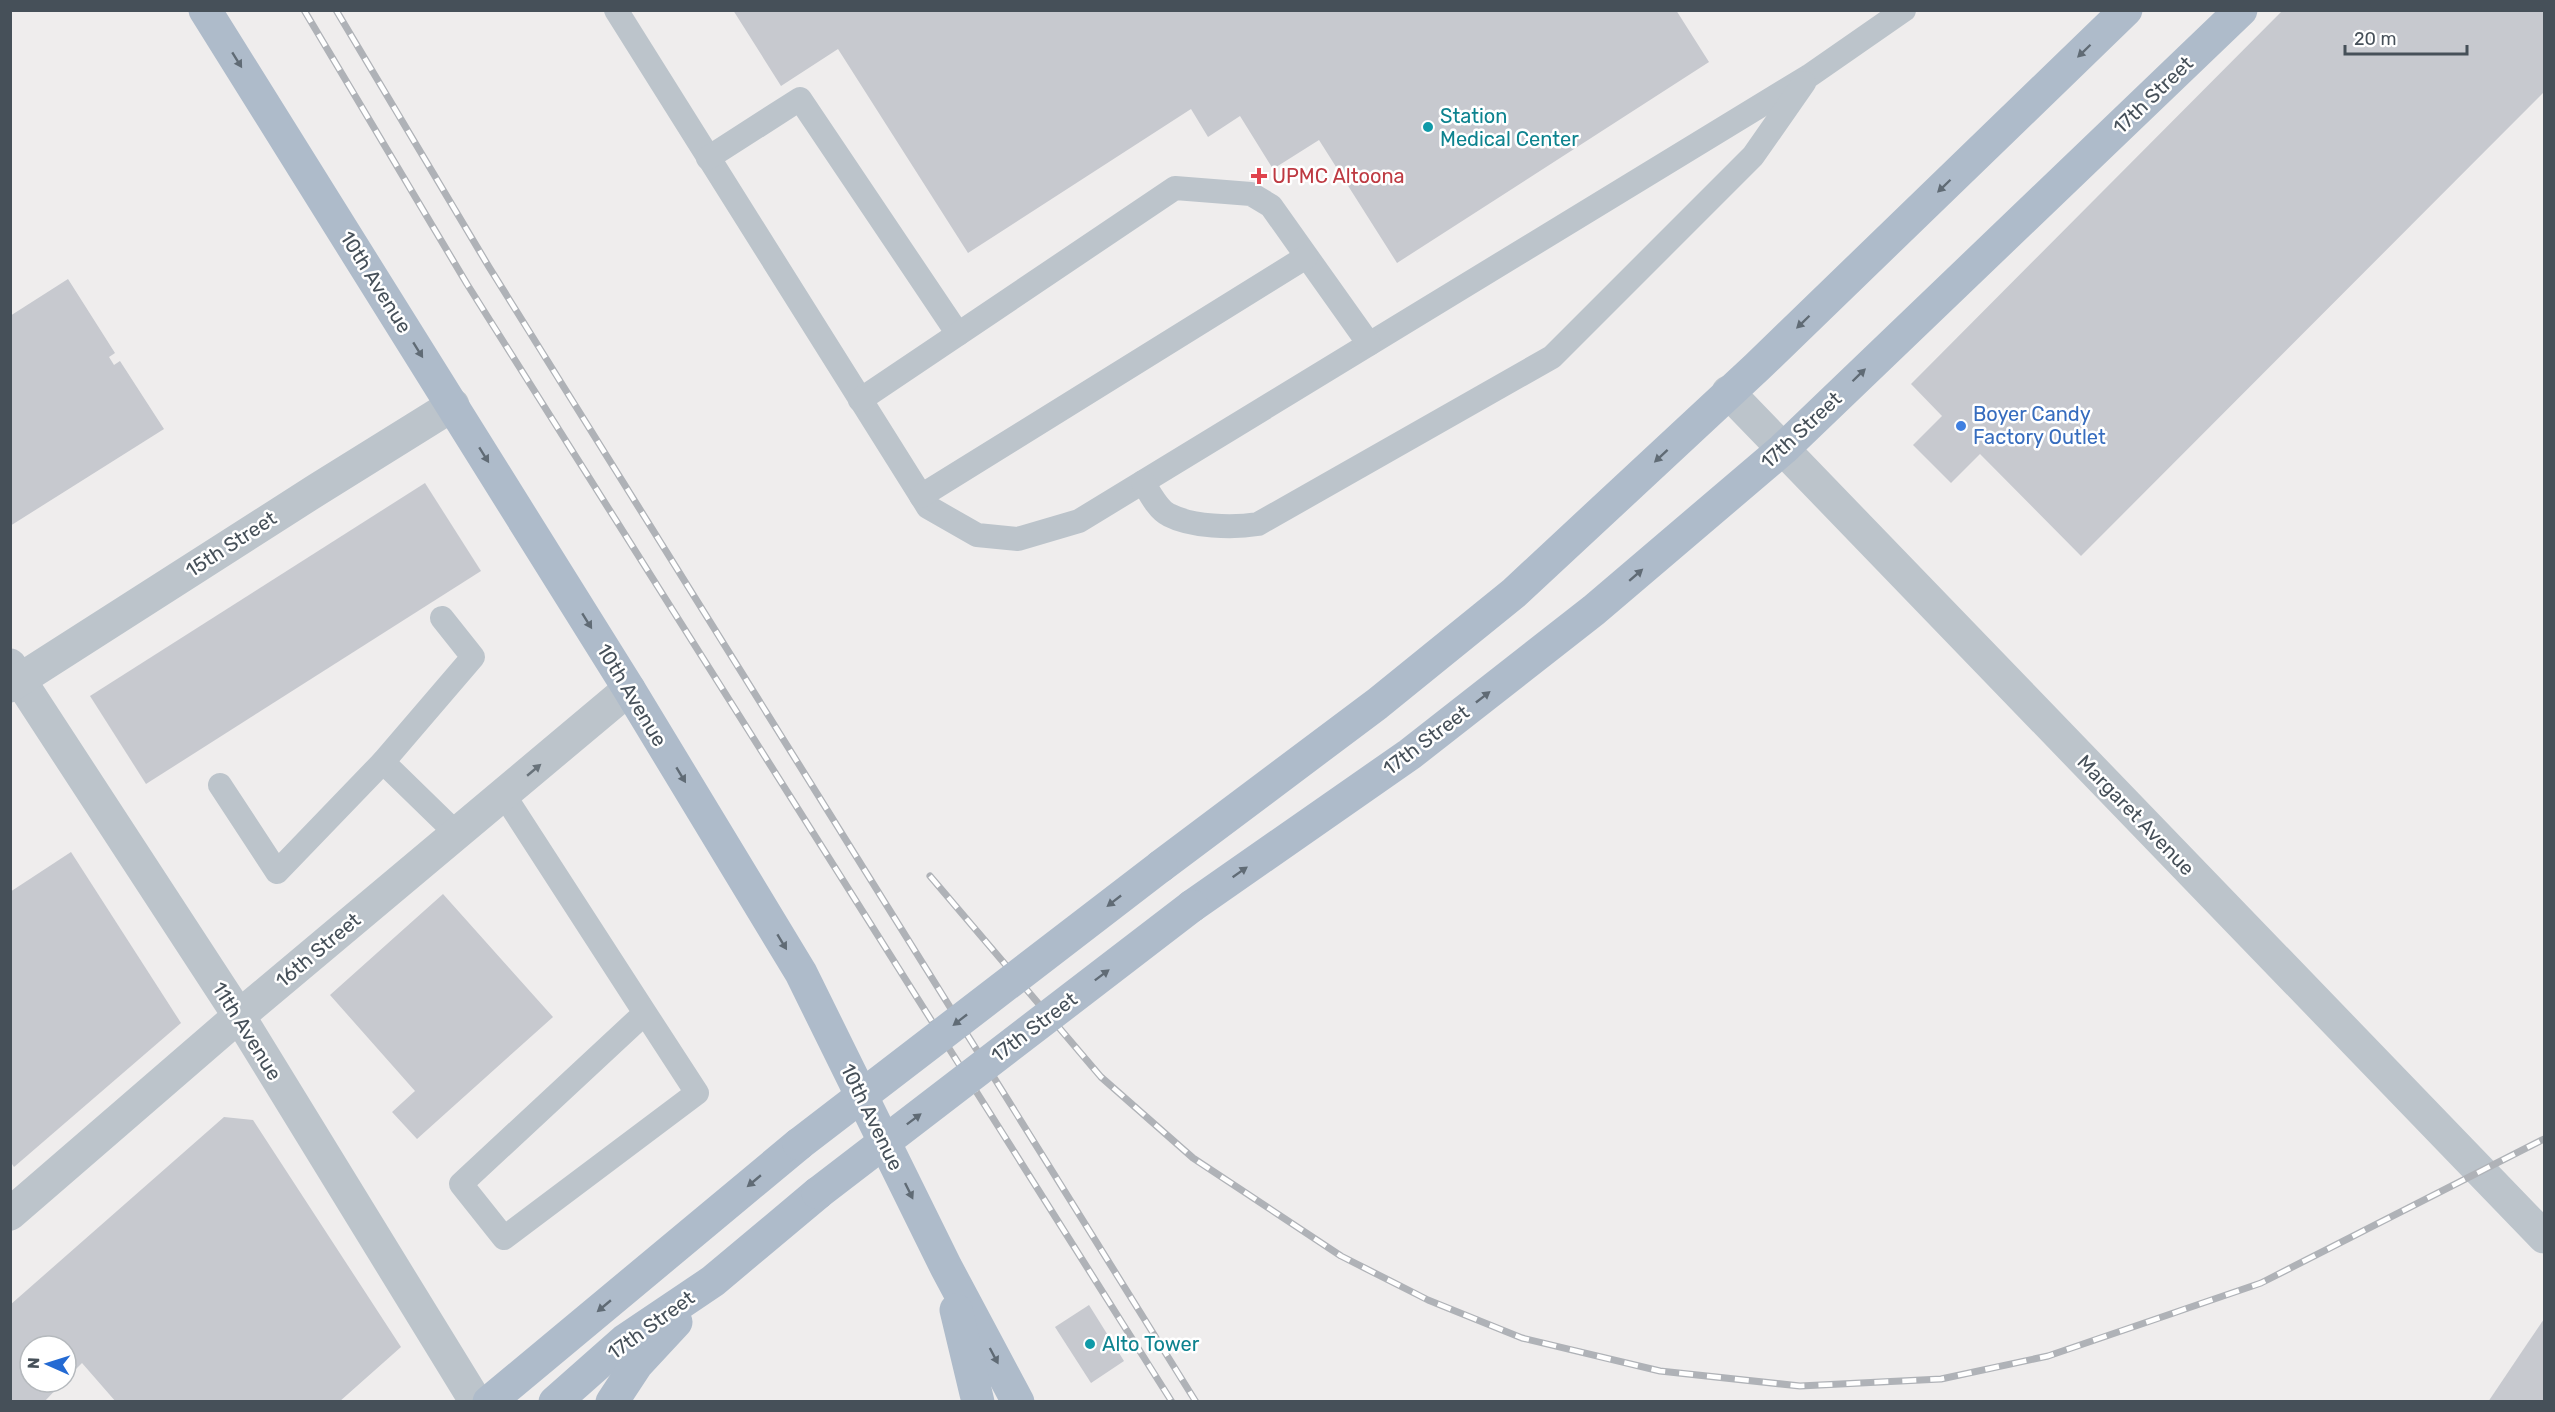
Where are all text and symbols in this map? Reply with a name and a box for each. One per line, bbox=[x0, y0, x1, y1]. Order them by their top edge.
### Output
scale bar bbox=[2345, 18, 2466, 56]
text: 20 m bbox=[2354, 28, 2396, 50]
one-way arrow bbox=[2077, 44, 2092, 57]
street label: 17th Street bbox=[2108, 51, 2198, 139]
one-way arrow bbox=[231, 52, 242, 68]
place label: Station Medical Center bbox=[1440, 104, 1579, 151]
marker: Station Medical Center bbox=[1421, 120, 1435, 134]
place label: UPMC Altoona bbox=[1272, 164, 1405, 188]
marker: UPMC Altoona bbox=[1250, 167, 1268, 185]
one-way arrow bbox=[1937, 179, 1951, 193]
street label: 10th Avenue bbox=[335, 227, 417, 337]
one-way arrow bbox=[1797, 314, 1811, 328]
one-way arrow bbox=[413, 342, 424, 358]
one-way arrow bbox=[1852, 368, 1867, 382]
street label: 17th Street bbox=[1756, 386, 1846, 473]
place label: Boyer Candy Factory Outlet bbox=[1973, 402, 2106, 449]
marker: Boyer Candy Factory Outlet bbox=[1954, 419, 1968, 433]
one-way arrow bbox=[478, 447, 489, 463]
one-way arrow bbox=[1654, 449, 1669, 463]
street label: 15th Street bbox=[181, 506, 281, 582]
one-way arrow bbox=[1628, 569, 1643, 582]
one-way arrow bbox=[581, 612, 592, 629]
street label: 10th Avenue bbox=[592, 639, 672, 751]
one-way arrow bbox=[1476, 691, 1491, 703]
street label: 17th Street bbox=[1378, 700, 1474, 780]
street label: Margaret Avenue bbox=[2072, 750, 2200, 880]
one-way arrow bbox=[526, 763, 542, 776]
one-way arrow bbox=[676, 767, 687, 783]
one-way arrow bbox=[1232, 866, 1248, 878]
one-way arrow bbox=[1107, 895, 1122, 907]
street label: 16th Street bbox=[271, 907, 365, 992]
one-way arrow bbox=[777, 934, 788, 950]
one-way arrow bbox=[1095, 969, 1110, 981]
street label: 11th Avenue bbox=[207, 977, 287, 1085]
street label: 17th Street bbox=[986, 987, 1082, 1067]
one-way arrow bbox=[952, 1014, 968, 1027]
street label: 10th Avenue bbox=[836, 1060, 908, 1174]
one-way arrow bbox=[907, 1113, 922, 1125]
one-way arrow bbox=[746, 1175, 762, 1188]
one-way arrow bbox=[904, 1182, 913, 1199]
street label: 17th Street bbox=[603, 1285, 699, 1365]
one-way arrow bbox=[597, 1299, 612, 1312]
place label: Alto Tower bbox=[1102, 1332, 1200, 1356]
north arrow bbox=[18, 1334, 78, 1394]
marker: Alto Tower bbox=[1083, 1337, 1097, 1351]
one-way arrow bbox=[989, 1348, 999, 1365]
text: N bbox=[24, 1357, 43, 1369]

